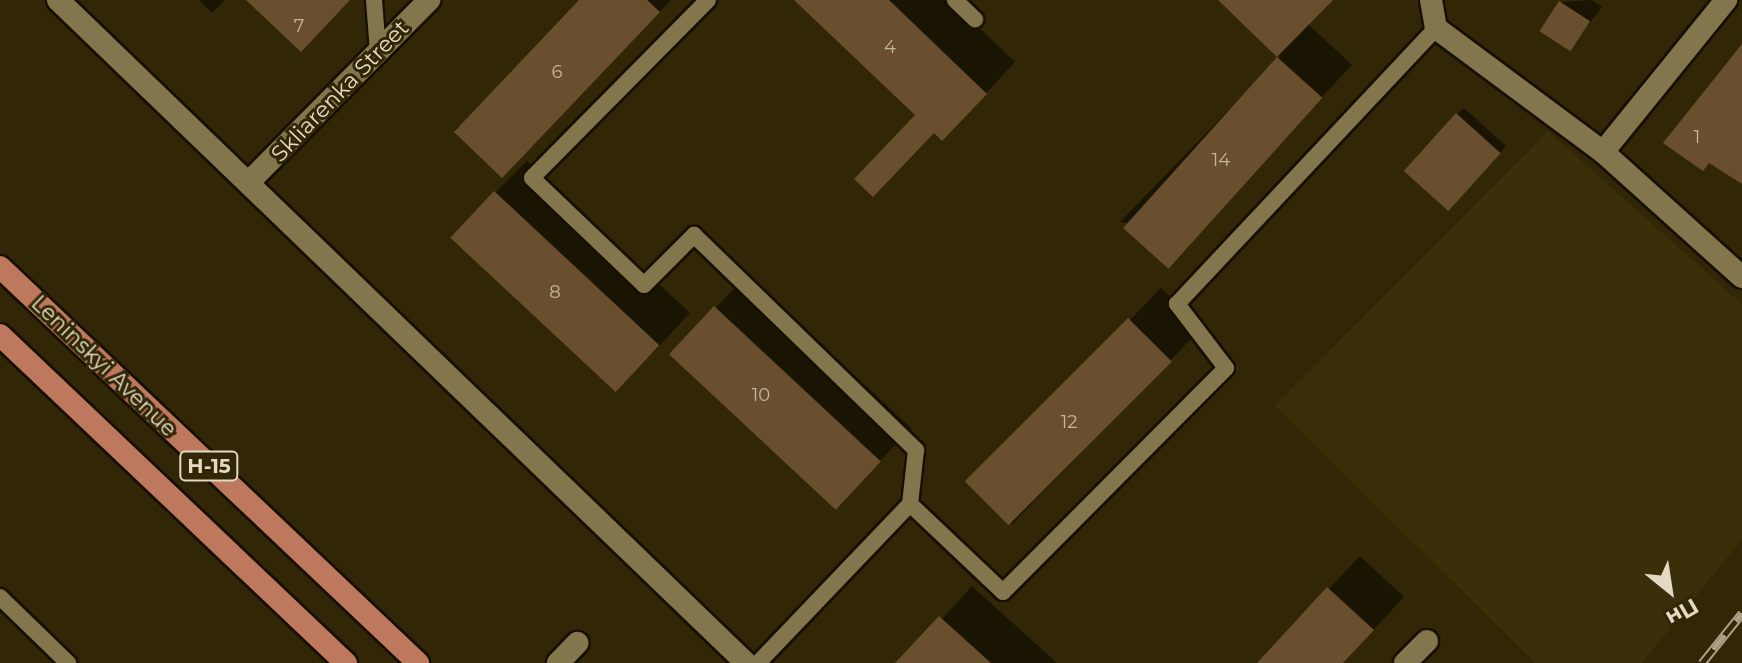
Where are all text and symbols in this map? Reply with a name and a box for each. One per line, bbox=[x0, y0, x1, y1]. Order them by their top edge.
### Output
street label: Skliarenka Street bbox=[266, 15, 414, 167]
house number: 7 bbox=[294, 15, 304, 37]
house number: 4 bbox=[884, 36, 896, 58]
house number: 6 bbox=[552, 61, 562, 83]
house number: 1 bbox=[1694, 126, 1700, 148]
house number: 14 bbox=[1212, 149, 1230, 171]
house number: 8 bbox=[549, 281, 561, 303]
street label: Leninskyi Avenue bbox=[26, 290, 182, 442]
house number: 10 bbox=[752, 384, 770, 406]
house number: 12 bbox=[1061, 411, 1077, 433]
road number: Н-15 bbox=[179, 450, 239, 482]
north arrow bbox=[1630, 551, 1710, 631]
text: Пн bbox=[1661, 592, 1703, 632]

